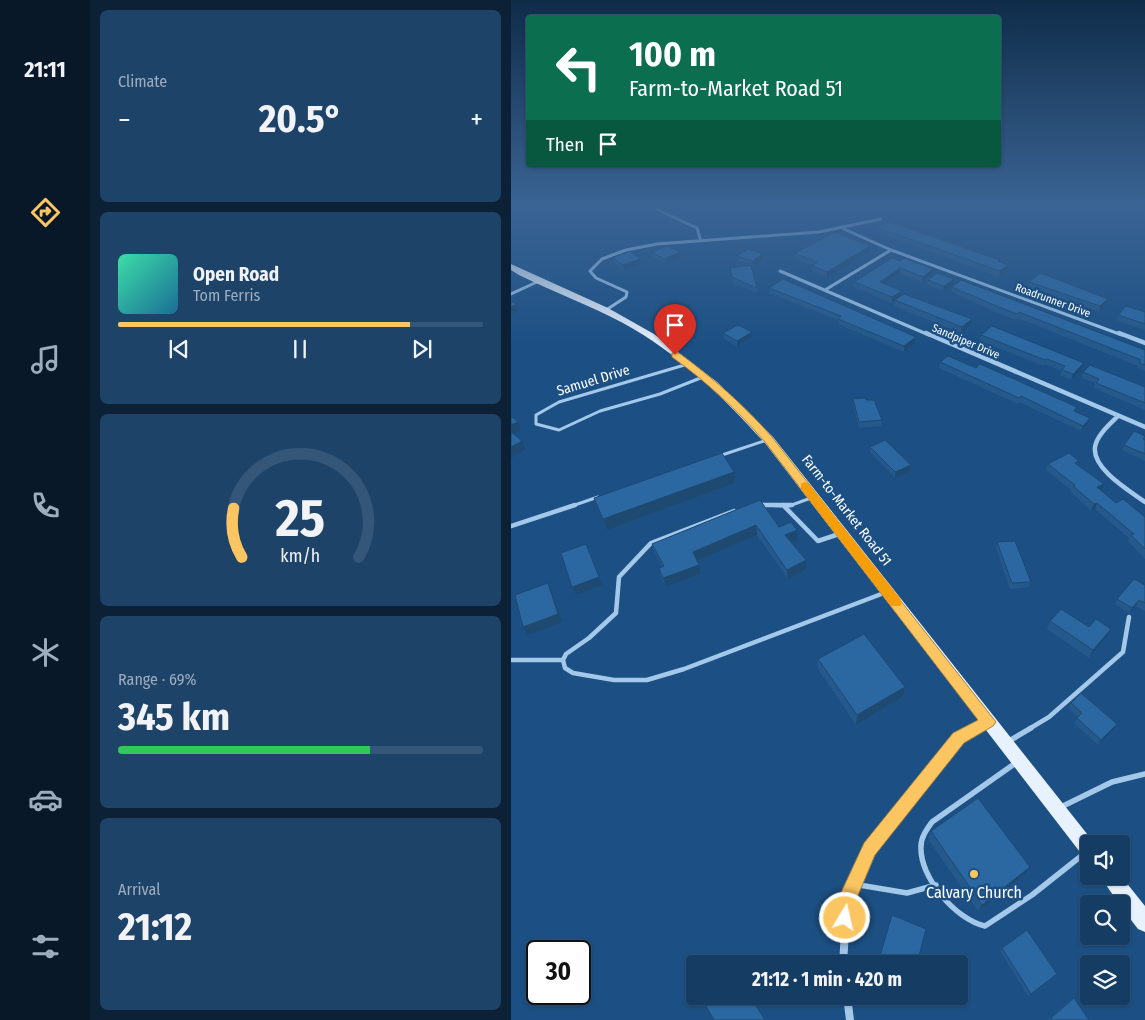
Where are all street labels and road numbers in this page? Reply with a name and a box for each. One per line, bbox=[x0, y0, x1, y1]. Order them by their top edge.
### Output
street label: Roadrunner Drive bbox=[1013, 281, 1092, 320]
street label: Sandpiper Drive bbox=[930, 321, 1002, 362]
street label: Samuel Drive bbox=[555, 361, 632, 400]
street label: Farm-to-Market Road 51 bbox=[798, 451, 895, 569]

